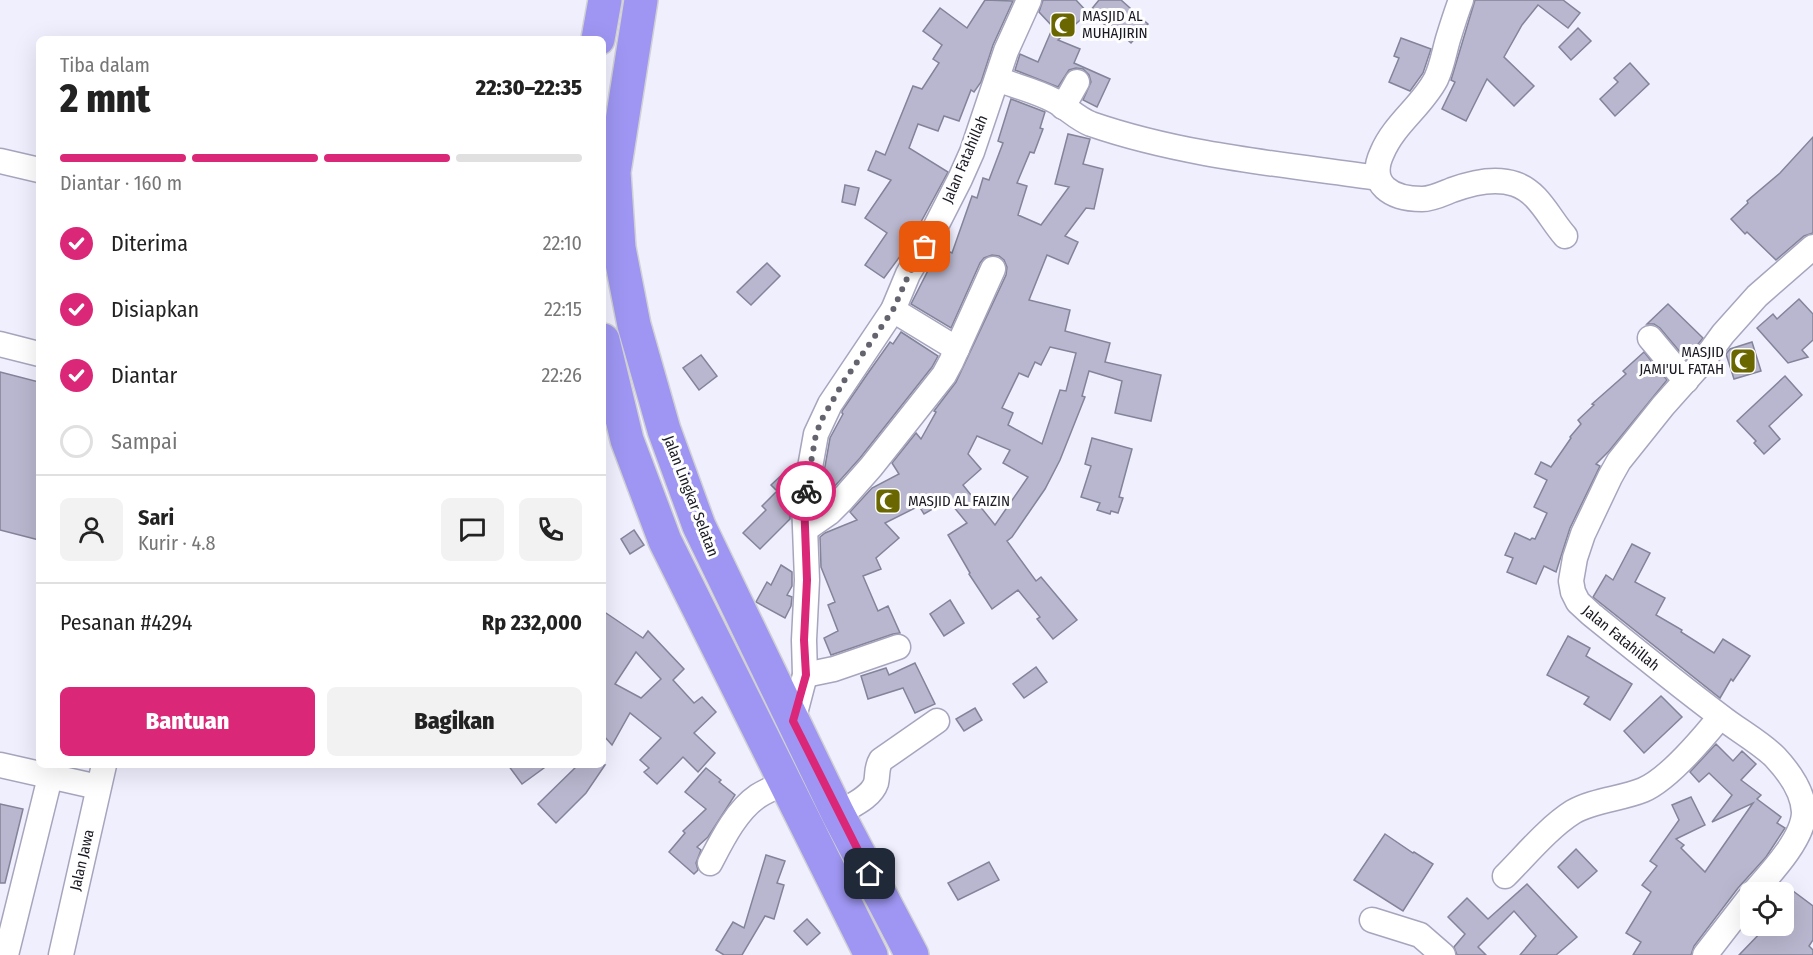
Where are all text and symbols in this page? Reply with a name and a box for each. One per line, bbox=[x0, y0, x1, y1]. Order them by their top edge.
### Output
place label: MASJID AL MUHAJIRIN bbox=[1082, 7, 1148, 42]
mosque icon: MASJID AL MUHAJIRIN bbox=[1048, 10, 1078, 40]
text: Tiba dalam bbox=[60, 53, 150, 77]
text: 22:30–22:35 bbox=[476, 74, 582, 101]
text: 2 mnt bbox=[60, 76, 150, 122]
street label: Jalan Fatahillah bbox=[938, 112, 992, 206]
text: Diantar · 160 m bbox=[60, 171, 182, 195]
pin bbox=[899, 221, 950, 272]
icon: check bbox=[60, 227, 93, 260]
text: Diterima bbox=[111, 230, 188, 257]
icon: bag bbox=[908, 230, 941, 263]
text: 22:10 bbox=[543, 231, 582, 255]
icon: check bbox=[60, 293, 93, 326]
text: Disiapkan bbox=[111, 296, 199, 323]
text: 22:15 bbox=[544, 297, 582, 321]
place label: MASJID JAMI'UL FATAH bbox=[1639, 343, 1724, 378]
mosque icon: MASJID JAMI'UL FATAH bbox=[1728, 346, 1758, 376]
icon: check bbox=[60, 359, 93, 392]
text: Diantar bbox=[111, 362, 177, 389]
text: 22:26 bbox=[541, 363, 582, 387]
text: Sampai bbox=[111, 428, 177, 455]
street label: Jalan Lingkar Selatan bbox=[660, 433, 722, 559]
courier bbox=[776, 461, 836, 521]
icon: bike bbox=[790, 475, 823, 508]
mosque icon: MASJID AL FAIZIN bbox=[873, 486, 903, 516]
place label: MASJID AL FAIZIN bbox=[908, 492, 1010, 510]
button: person bbox=[60, 498, 123, 561]
button: chat bbox=[441, 498, 504, 561]
button: phone bbox=[519, 498, 582, 561]
text: Sari bbox=[138, 504, 174, 531]
text: Kurir · 4.8 bbox=[138, 531, 215, 555]
street label: Jalan Fatahillah bbox=[1579, 601, 1663, 675]
text: Pesanan #4294 bbox=[60, 609, 192, 636]
text: Rp 232,000 bbox=[482, 609, 582, 636]
button: Bantuan bbox=[60, 687, 315, 756]
button: Bagikan bbox=[327, 687, 582, 756]
street label: Jalan Jawa bbox=[66, 828, 98, 892]
pin bbox=[844, 848, 895, 899]
icon: home bbox=[853, 857, 886, 890]
map controls bbox=[1740, 882, 1794, 936]
button: locate bbox=[1740, 882, 1794, 936]

